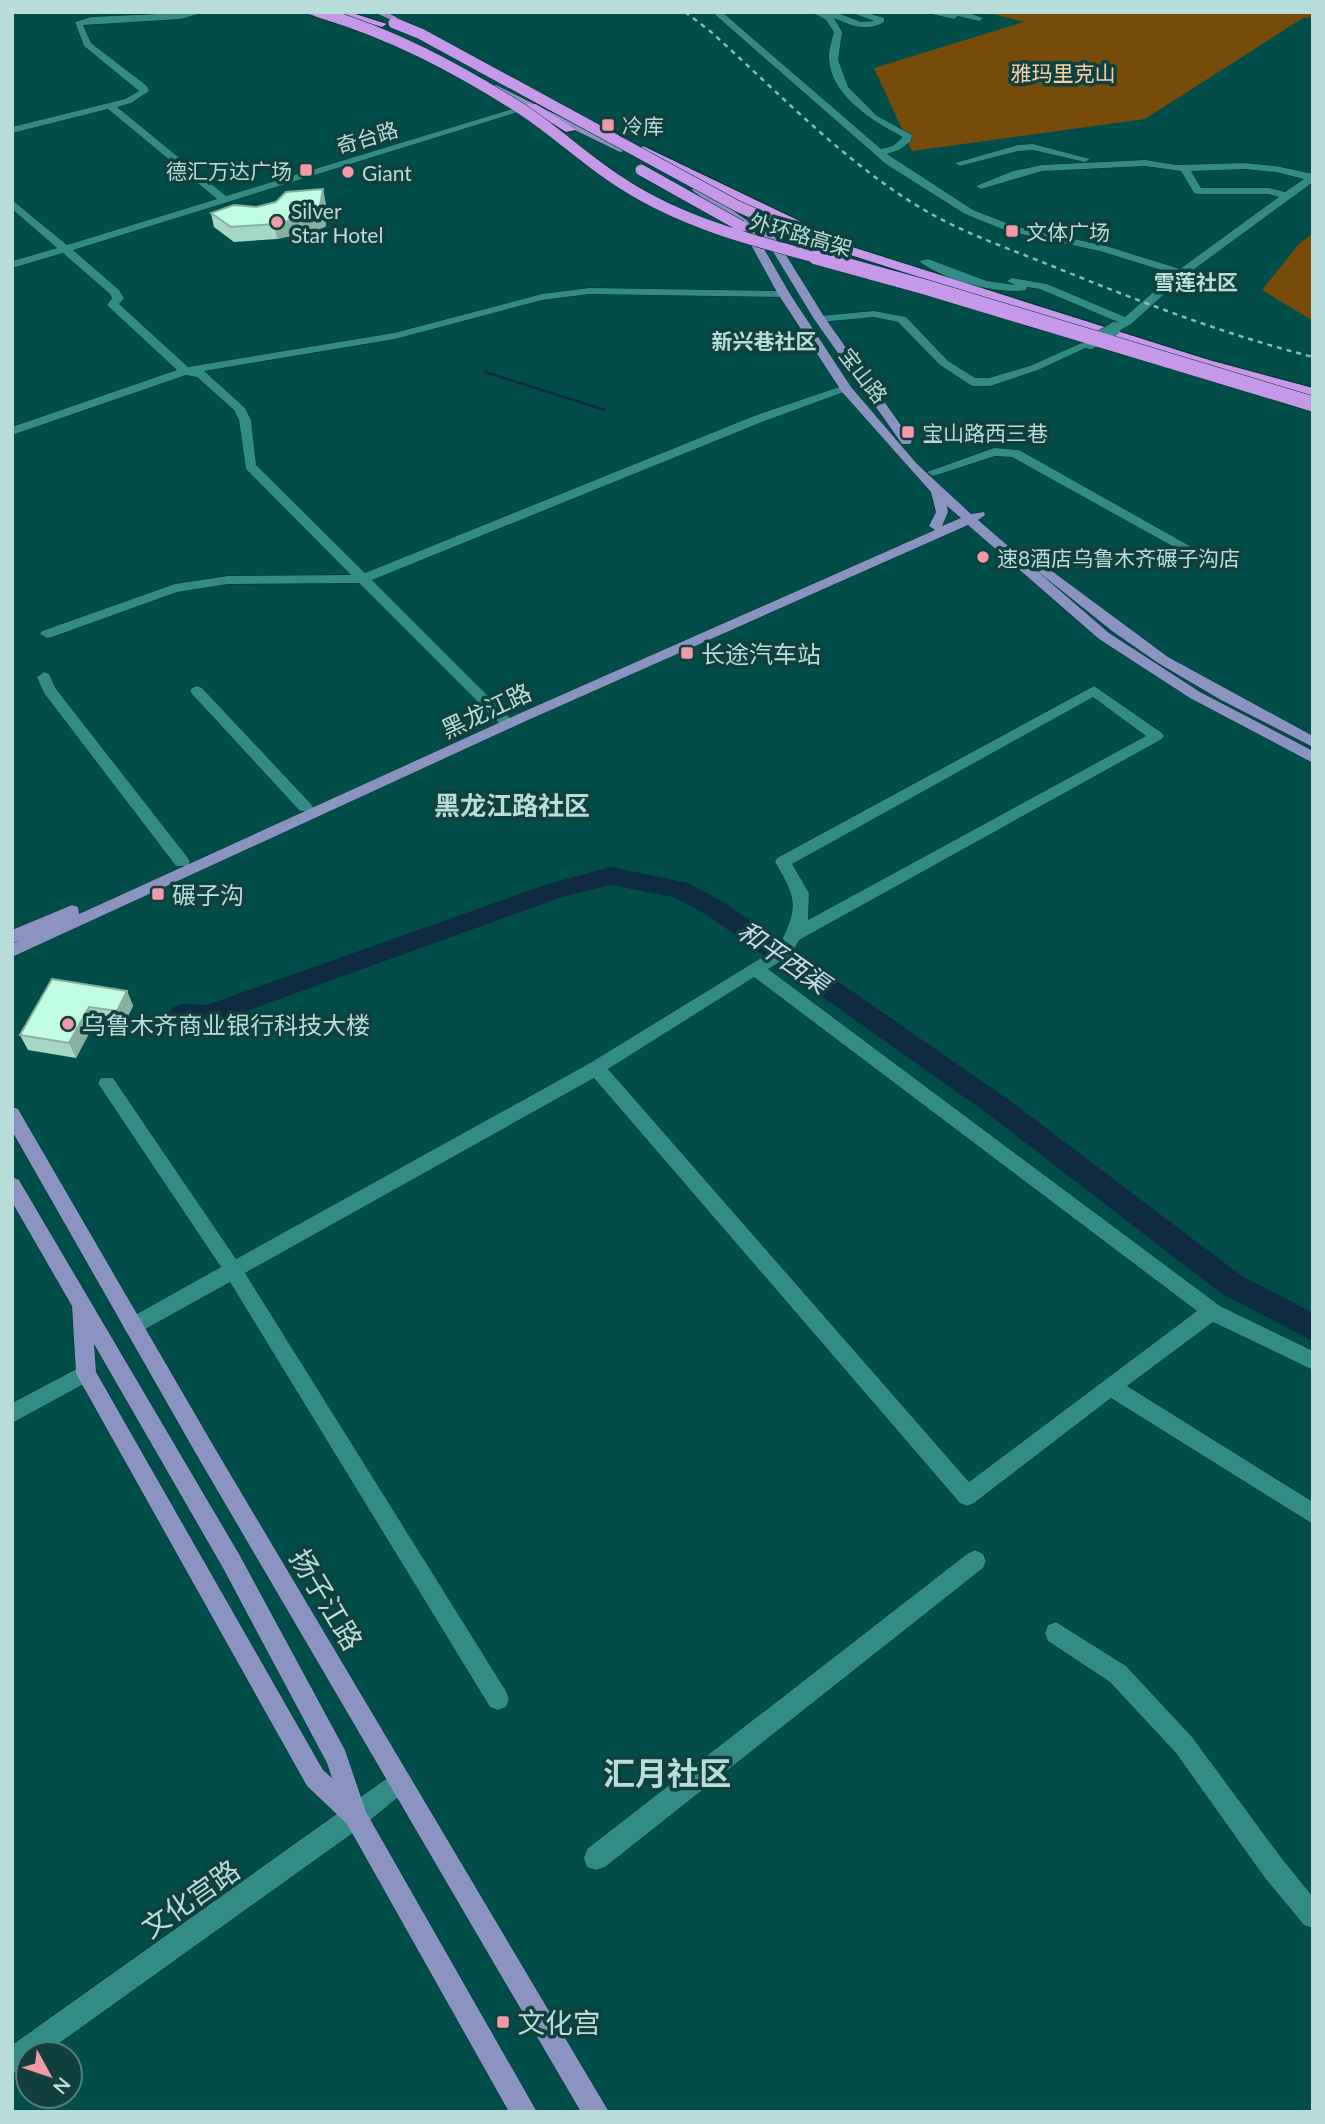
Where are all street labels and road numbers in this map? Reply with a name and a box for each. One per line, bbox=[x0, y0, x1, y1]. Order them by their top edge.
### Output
street label: 奇台路 bbox=[333, 116, 401, 158]
street label: 外环路高架 bbox=[747, 208, 855, 260]
street label: 宝山路 bbox=[835, 342, 893, 408]
street label: 黑龙江路 bbox=[436, 677, 536, 743]
street label: 扬子江路 bbox=[284, 1542, 370, 1656]
street label: 文化宫路 bbox=[134, 1852, 246, 1944]

